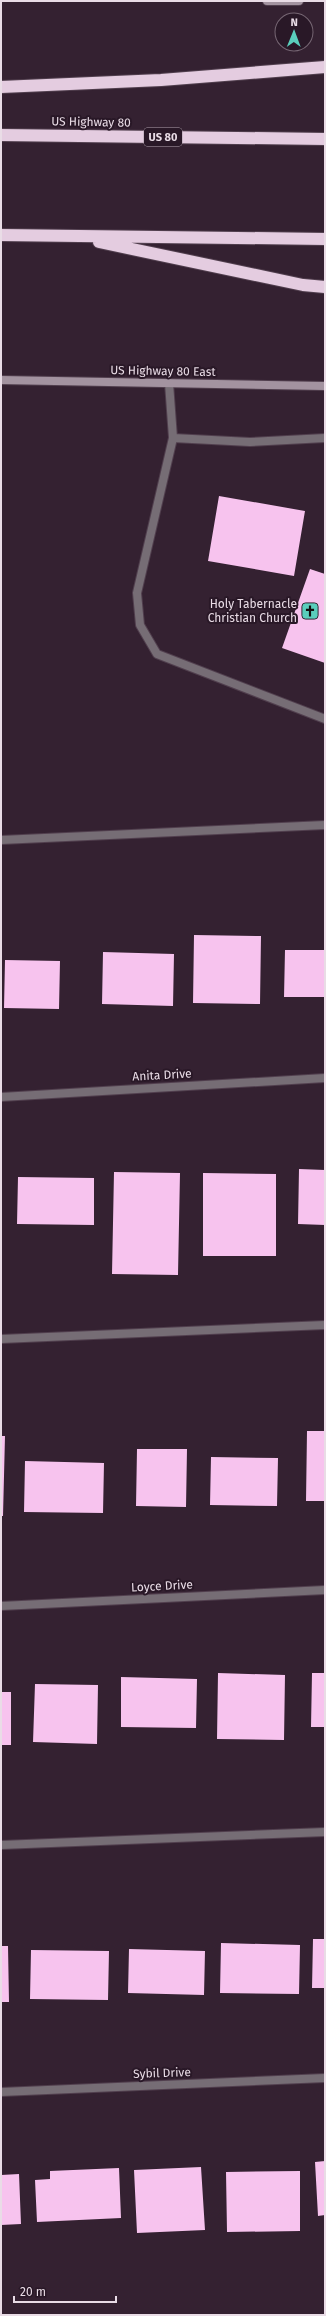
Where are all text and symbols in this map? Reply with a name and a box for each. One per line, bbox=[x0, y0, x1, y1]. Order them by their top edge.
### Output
north arrow bbox=[274, 12, 314, 52]
text: N bbox=[290, 16, 298, 29]
street label: US Highway 80 bbox=[51, 114, 131, 130]
road number: US 80 bbox=[144, 128, 182, 146]
street label: US Highway 80 East bbox=[110, 363, 216, 379]
place label: Holy Tabernacle Christian Church bbox=[208, 597, 297, 625]
church icon: Holy Tabernacle Christian Church bbox=[300, 601, 320, 621]
street label: Anita Drive bbox=[132, 1066, 192, 1084]
street label: Loyce Drive bbox=[131, 1577, 193, 1595]
street label: Sybil Drive bbox=[133, 2065, 191, 2081]
scale bar bbox=[14, 2278, 116, 2304]
text: 20 m bbox=[20, 2285, 46, 2299]

